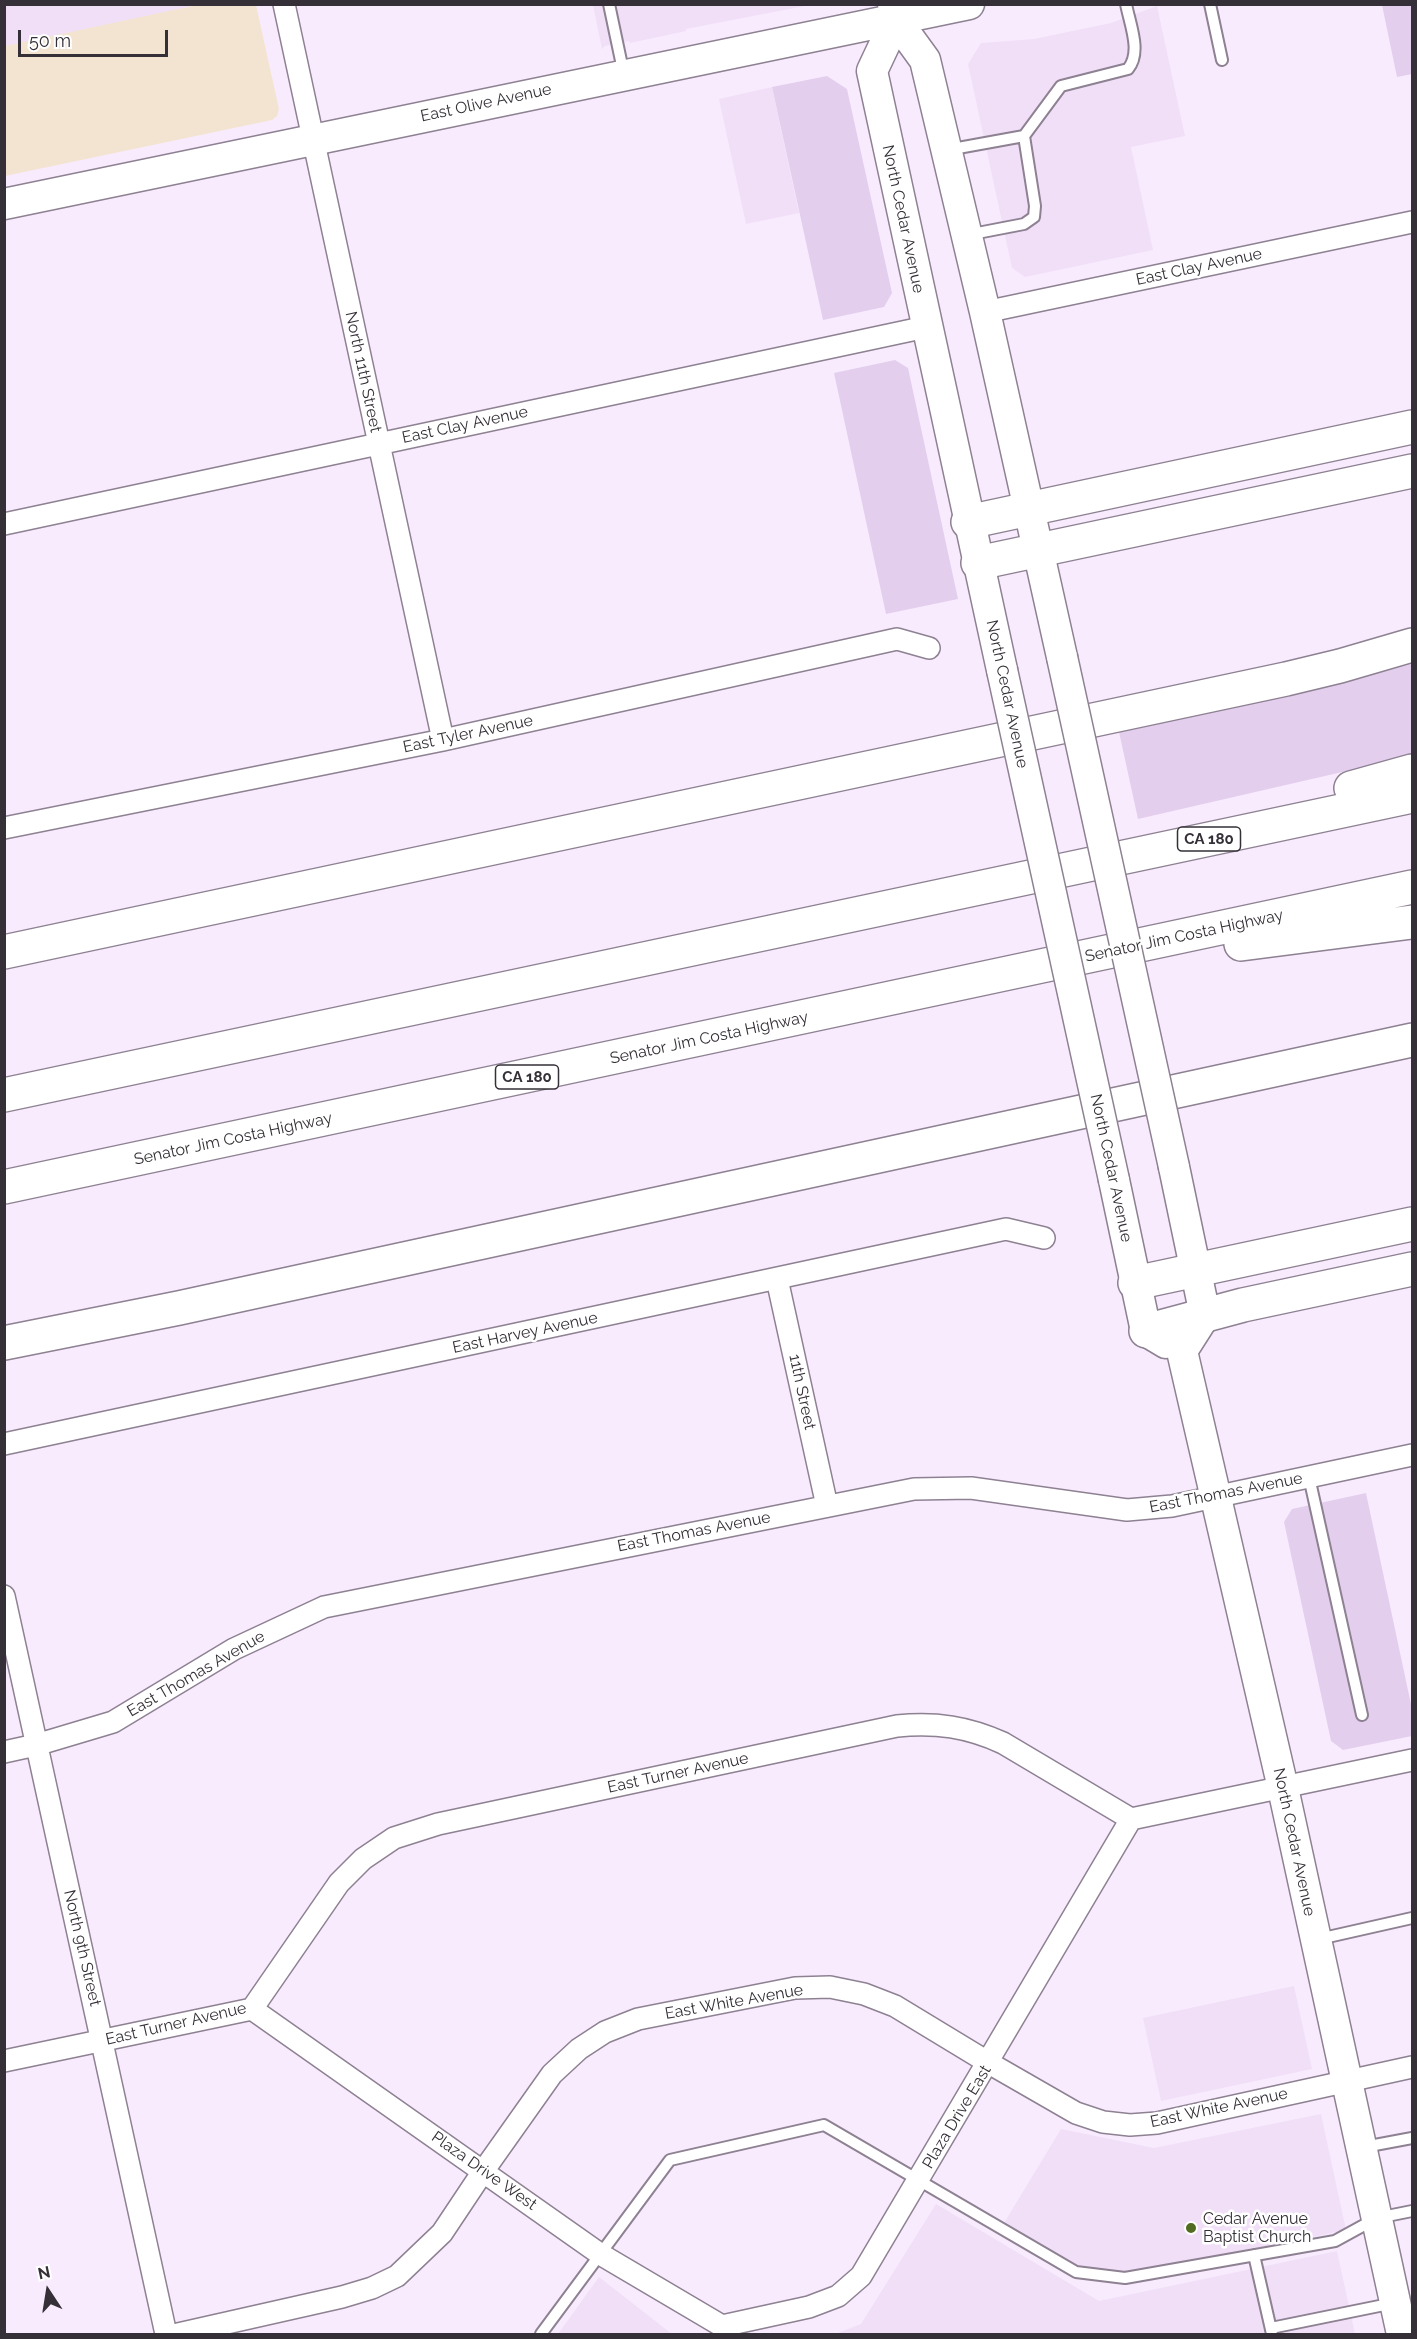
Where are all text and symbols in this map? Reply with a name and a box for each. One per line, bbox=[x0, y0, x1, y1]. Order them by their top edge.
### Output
scale bar bbox=[21, 18, 171, 56]
text: 50 m bbox=[29, 30, 71, 51]
street label: East Olive Avenue bbox=[419, 80, 553, 126]
street label: North Cedar Avenue bbox=[878, 143, 928, 295]
street label: East Clay Avenue bbox=[1134, 244, 1264, 290]
street label: North 11th Street bbox=[341, 310, 385, 434]
street label: East Clay Avenue bbox=[400, 402, 530, 448]
street label: North Cedar Avenue bbox=[982, 618, 1032, 770]
street label: East Tyler Avenue bbox=[401, 711, 535, 757]
road number: CA 180 bbox=[1178, 827, 1240, 851]
street label: Senator Jim Costa Highway bbox=[1083, 906, 1285, 966]
street label: Senator Jim Costa Highway bbox=[608, 1008, 810, 1068]
road number: CA 180 bbox=[496, 1065, 558, 1089]
street label: North Cedar Avenue bbox=[1086, 1092, 1136, 1244]
street label: Senator Jim Costa Highway bbox=[132, 1109, 334, 1169]
street label: East Harvey Avenue bbox=[451, 1308, 599, 1358]
street label: 11th Street bbox=[785, 1352, 819, 1432]
street label: East Thomas Avenue bbox=[1148, 1469, 1304, 1517]
street label: East Thomas Avenue bbox=[616, 1508, 772, 1556]
street label: East Thomas Avenue bbox=[124, 1627, 268, 1721]
street label: East Turner Avenue bbox=[606, 1749, 750, 1797]
street label: North Cedar Avenue bbox=[1269, 1766, 1319, 1918]
street label: North 9th Street bbox=[59, 1888, 105, 2008]
street label: East White Avenue bbox=[663, 1980, 805, 2024]
street label: East Turner Avenue bbox=[104, 1998, 248, 2050]
street label: Plaza Drive East bbox=[919, 2062, 995, 2172]
street label: East White Avenue bbox=[1149, 2084, 1289, 2132]
street label: Plaza Drive West bbox=[428, 2128, 540, 2214]
place label: Cedar Avenue Baptist Church bbox=[1203, 2209, 1311, 2247]
marker: Cedar Avenue Baptist Church bbox=[1184, 2221, 1198, 2235]
north arrow bbox=[18, 2261, 78, 2321]
text: N bbox=[36, 2262, 52, 2283]

